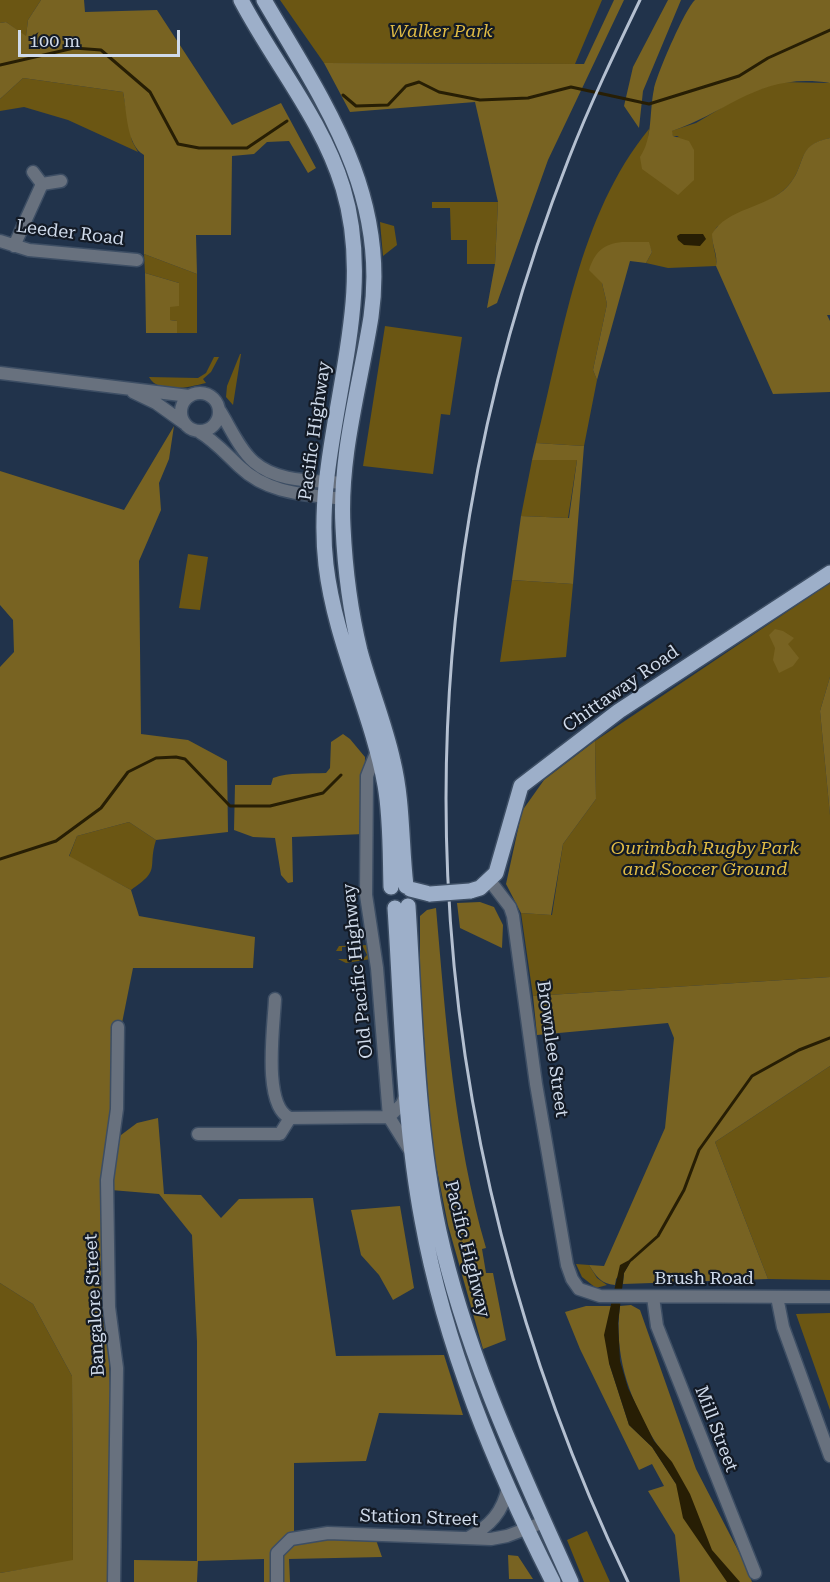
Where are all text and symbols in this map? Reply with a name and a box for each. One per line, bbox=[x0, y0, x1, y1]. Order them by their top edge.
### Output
scale bar bbox=[21, 18, 183, 56]
park label: Walker Park bbox=[389, 21, 493, 43]
text: 100 m bbox=[29, 30, 80, 51]
street label: Leeder Road bbox=[15, 216, 125, 250]
street label: Pacific Highway bbox=[295, 360, 335, 502]
street label: Chittaway Road bbox=[559, 641, 683, 737]
park label: Ourimbah Rugby Park and Soccer Ground bbox=[611, 838, 799, 880]
street label: Old Pacific Highway bbox=[338, 882, 378, 1060]
street label: Brownlee Street bbox=[532, 979, 572, 1119]
street label: Pacific Highway bbox=[440, 1178, 494, 1320]
street label: Bangalore Street bbox=[80, 1233, 110, 1377]
street label: Brush Road bbox=[654, 1268, 754, 1290]
street label: Mill Street bbox=[690, 1383, 742, 1475]
street label: Station Street bbox=[359, 1505, 479, 1531]

